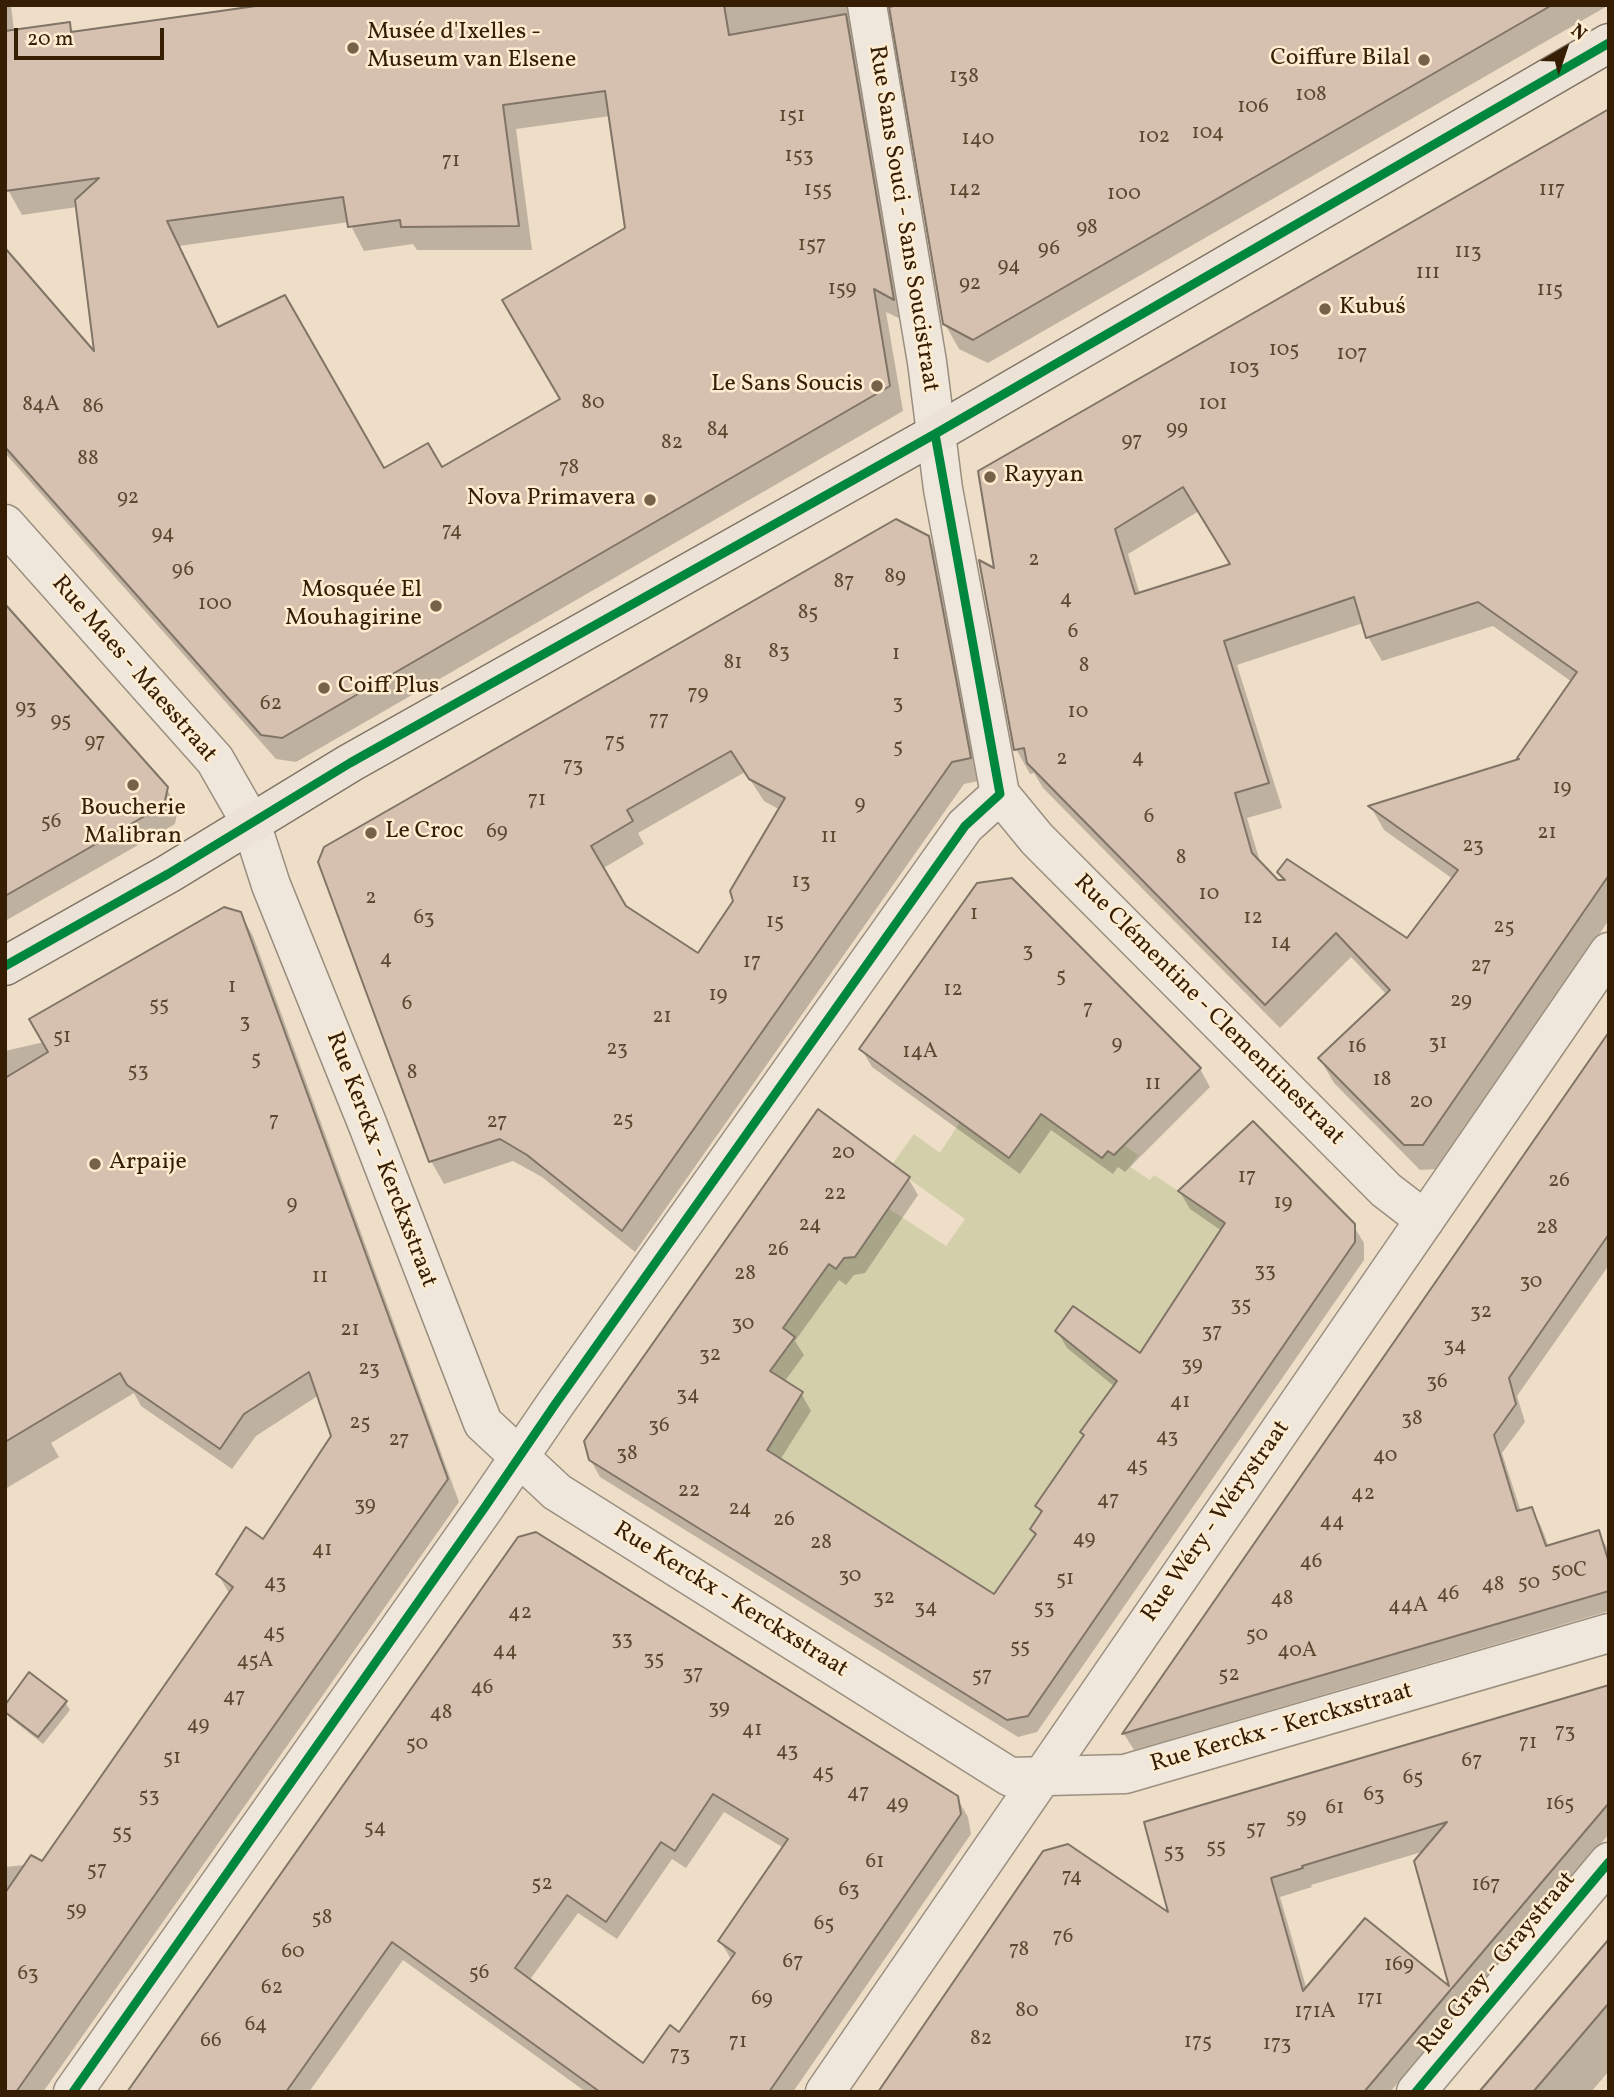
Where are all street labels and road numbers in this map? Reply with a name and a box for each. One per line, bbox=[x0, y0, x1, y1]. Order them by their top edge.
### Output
street label: Rue Sans Souci - Sans Soucistraat bbox=[860, 44, 944, 394]
street label: Rue Maes - Maesstraat bbox=[44, 571, 222, 769]
street label: Rue Clémentine - Clementinestraat bbox=[1066, 869, 1350, 1153]
street label: Rue Kerckx - Kerckxstraat bbox=[318, 1028, 442, 1292]
street label: Rue Wéry - Wérystraat bbox=[1136, 1416, 1298, 1628]
street label: Rue Kerckx - Kerckxstraat bbox=[607, 1517, 853, 1685]
street label: Rue Kerckx - Kerckxstraat bbox=[1148, 1678, 1416, 1780]
street label: Rue Gray - Graystraat bbox=[1413, 1867, 1583, 2061]

